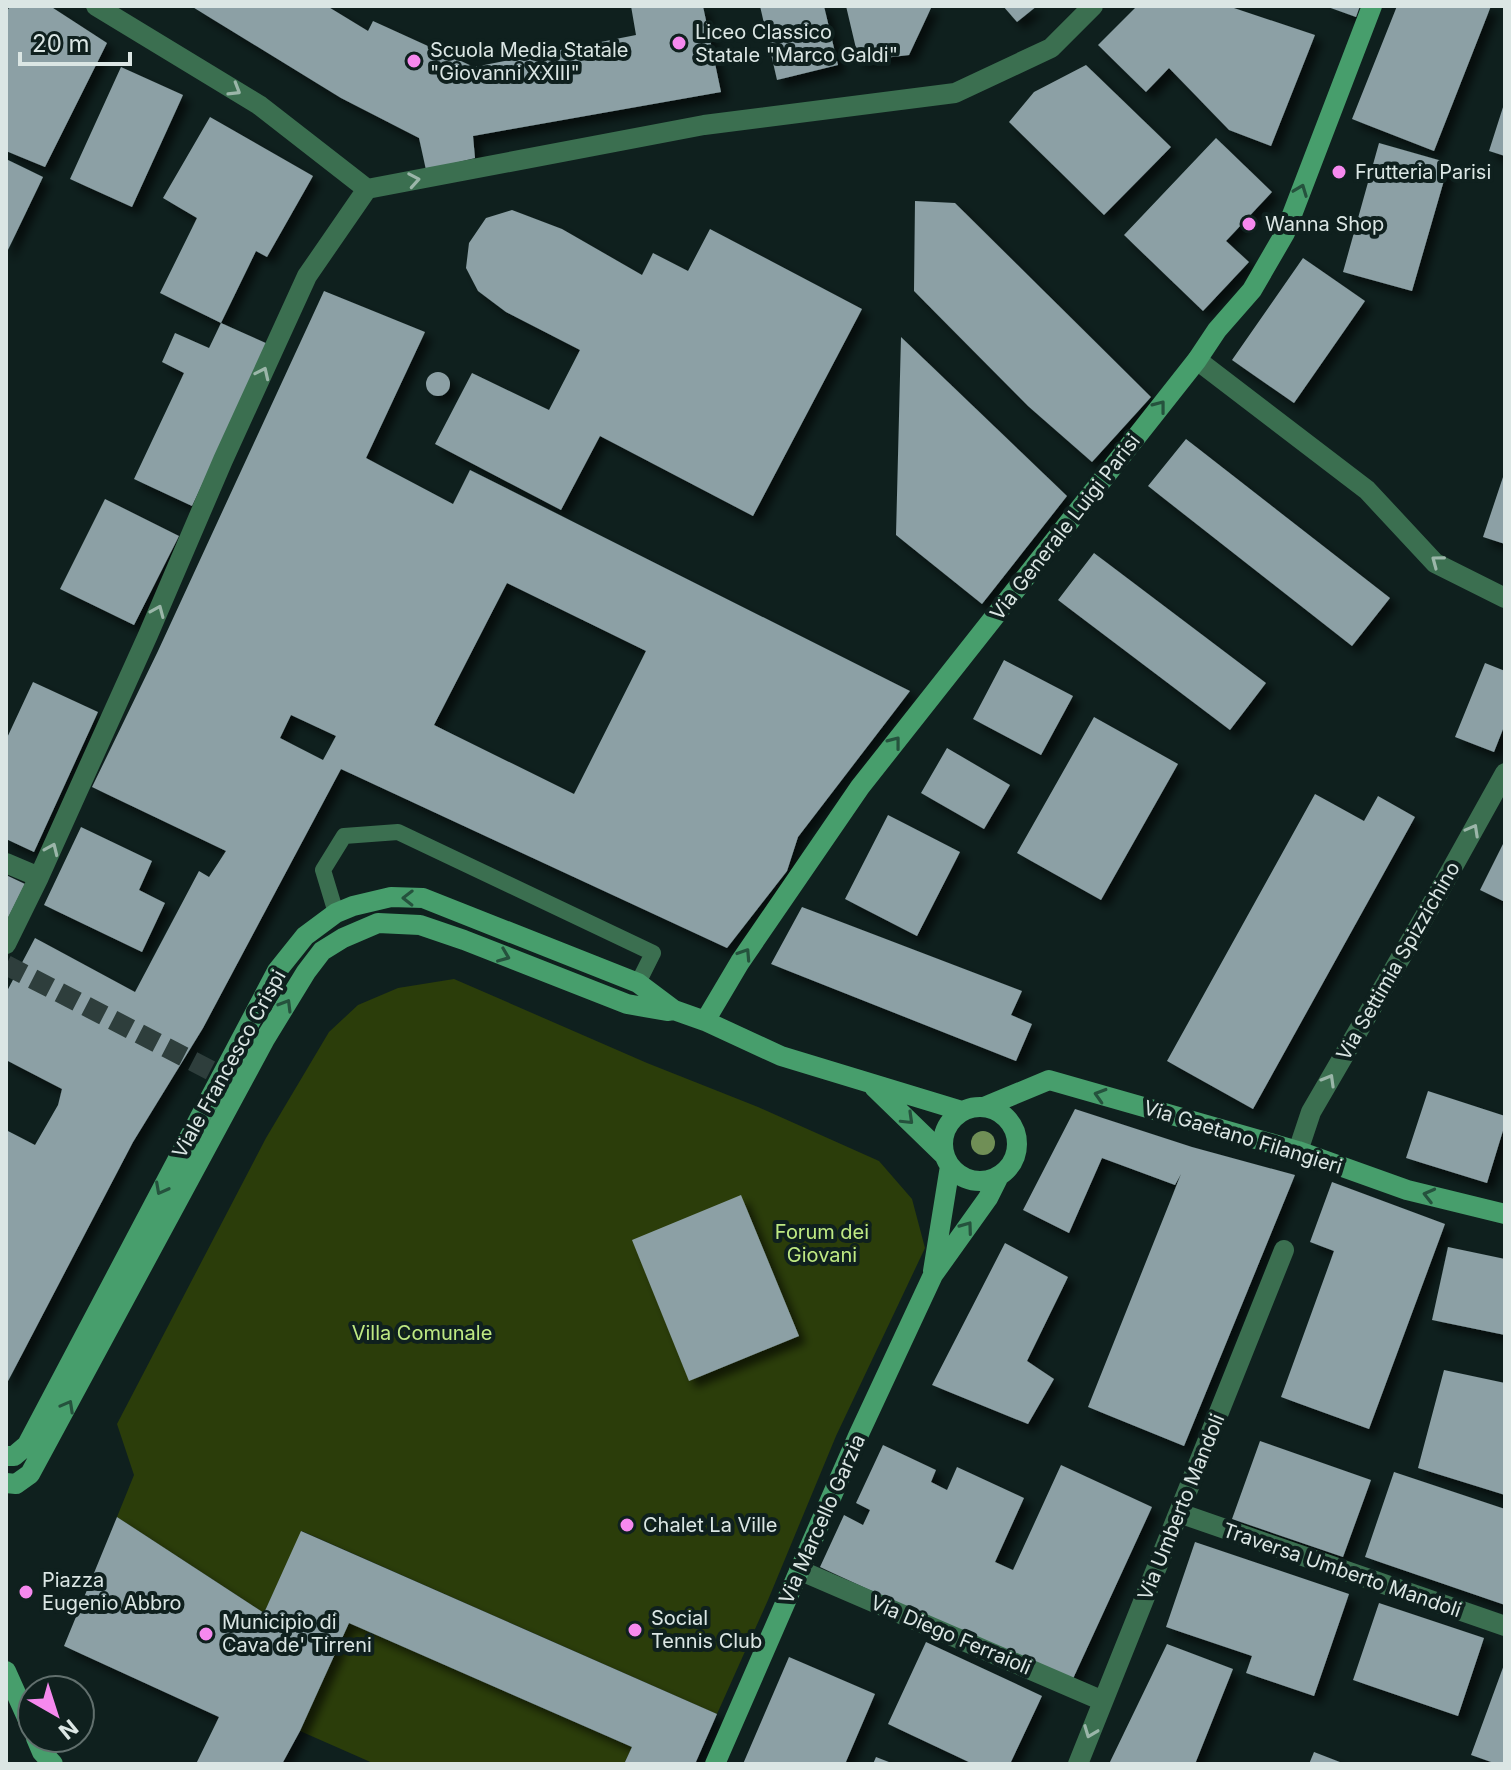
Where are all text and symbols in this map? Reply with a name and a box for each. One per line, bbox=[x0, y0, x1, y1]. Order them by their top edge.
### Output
scale bar bbox=[20, 16, 130, 66]
place label: Liceo Classico Statale "Marco Galdi" bbox=[695, 20, 898, 67]
text: 20 m bbox=[32, 29, 90, 58]
marker: Liceo Classico Statale "Marco Galdi" bbox=[670, 34, 688, 52]
place label: Scuola Media Statale "Giovanni XXIII" bbox=[430, 38, 629, 85]
marker: Scuola Media Statale "Giovanni XXIII" bbox=[405, 52, 423, 70]
one-way arrow bbox=[226, 80, 241, 96]
place label: Frutteria Parisi bbox=[1355, 160, 1491, 184]
marker: Frutteria Parisi bbox=[1330, 163, 1348, 181]
one-way arrow bbox=[407, 173, 420, 190]
one-way arrow bbox=[1291, 184, 1308, 198]
place label: Wanna Shop bbox=[1265, 212, 1384, 236]
marker: Wanna Shop bbox=[1240, 215, 1258, 233]
one-way arrow bbox=[253, 367, 269, 381]
one-way arrow bbox=[1151, 400, 1165, 415]
street label: Via Generale Luigi Parisi bbox=[985, 429, 1145, 625]
one-way arrow bbox=[1431, 556, 1446, 570]
one-way arrow bbox=[149, 605, 165, 619]
one-way arrow bbox=[886, 736, 900, 751]
one-way arrow bbox=[1463, 825, 1479, 839]
one-way arrow bbox=[42, 842, 58, 857]
street label: Via Settimia Spizzichino bbox=[1331, 857, 1465, 1065]
one-way arrow bbox=[401, 889, 414, 906]
one-way arrow bbox=[496, 946, 510, 963]
one-way arrow bbox=[736, 948, 751, 963]
street label: Viale Francesco Crispi bbox=[167, 966, 291, 1162]
one-way arrow bbox=[276, 1000, 291, 1014]
one-way arrow bbox=[1319, 1074, 1335, 1089]
one-way arrow bbox=[1094, 1088, 1108, 1104]
street label: Via Gaetano Filangieri bbox=[1141, 1095, 1345, 1179]
one-way arrow bbox=[899, 1110, 913, 1124]
one-way arrow bbox=[156, 1181, 171, 1196]
one-way arrow bbox=[1423, 1188, 1437, 1205]
park label: Forum dei Giovani bbox=[775, 1220, 869, 1267]
one-way arrow bbox=[957, 1221, 972, 1235]
park label: Villa Comunale bbox=[352, 1321, 492, 1345]
one-way arrow bbox=[58, 1400, 73, 1414]
street label: Via Umberto Mandoli bbox=[1133, 1410, 1229, 1604]
street label: Via Marcello Garzia bbox=[774, 1430, 870, 1608]
place label: Chalet La Ville bbox=[643, 1513, 778, 1537]
marker: Chalet La Ville bbox=[618, 1516, 636, 1534]
street label: Traversa Umberto Mandoli bbox=[1219, 1518, 1465, 1622]
place label: Piazza Eugenio Abbro bbox=[42, 1568, 182, 1615]
marker: Piazza Eugenio Abbro bbox=[17, 1583, 35, 1601]
street label: Via Diego Ferraioli bbox=[867, 1590, 1035, 1680]
place label: Social Tennis Club bbox=[651, 1606, 762, 1653]
place label: Municipio di Cava de' Tirreni bbox=[222, 1610, 372, 1657]
marker: Social Tennis Club bbox=[626, 1621, 644, 1639]
marker: Municipio di Cava de' Tirreni bbox=[197, 1625, 215, 1643]
north arrow bbox=[16, 1674, 96, 1754]
text: N bbox=[54, 1714, 83, 1745]
one-way arrow bbox=[1083, 1724, 1100, 1738]

